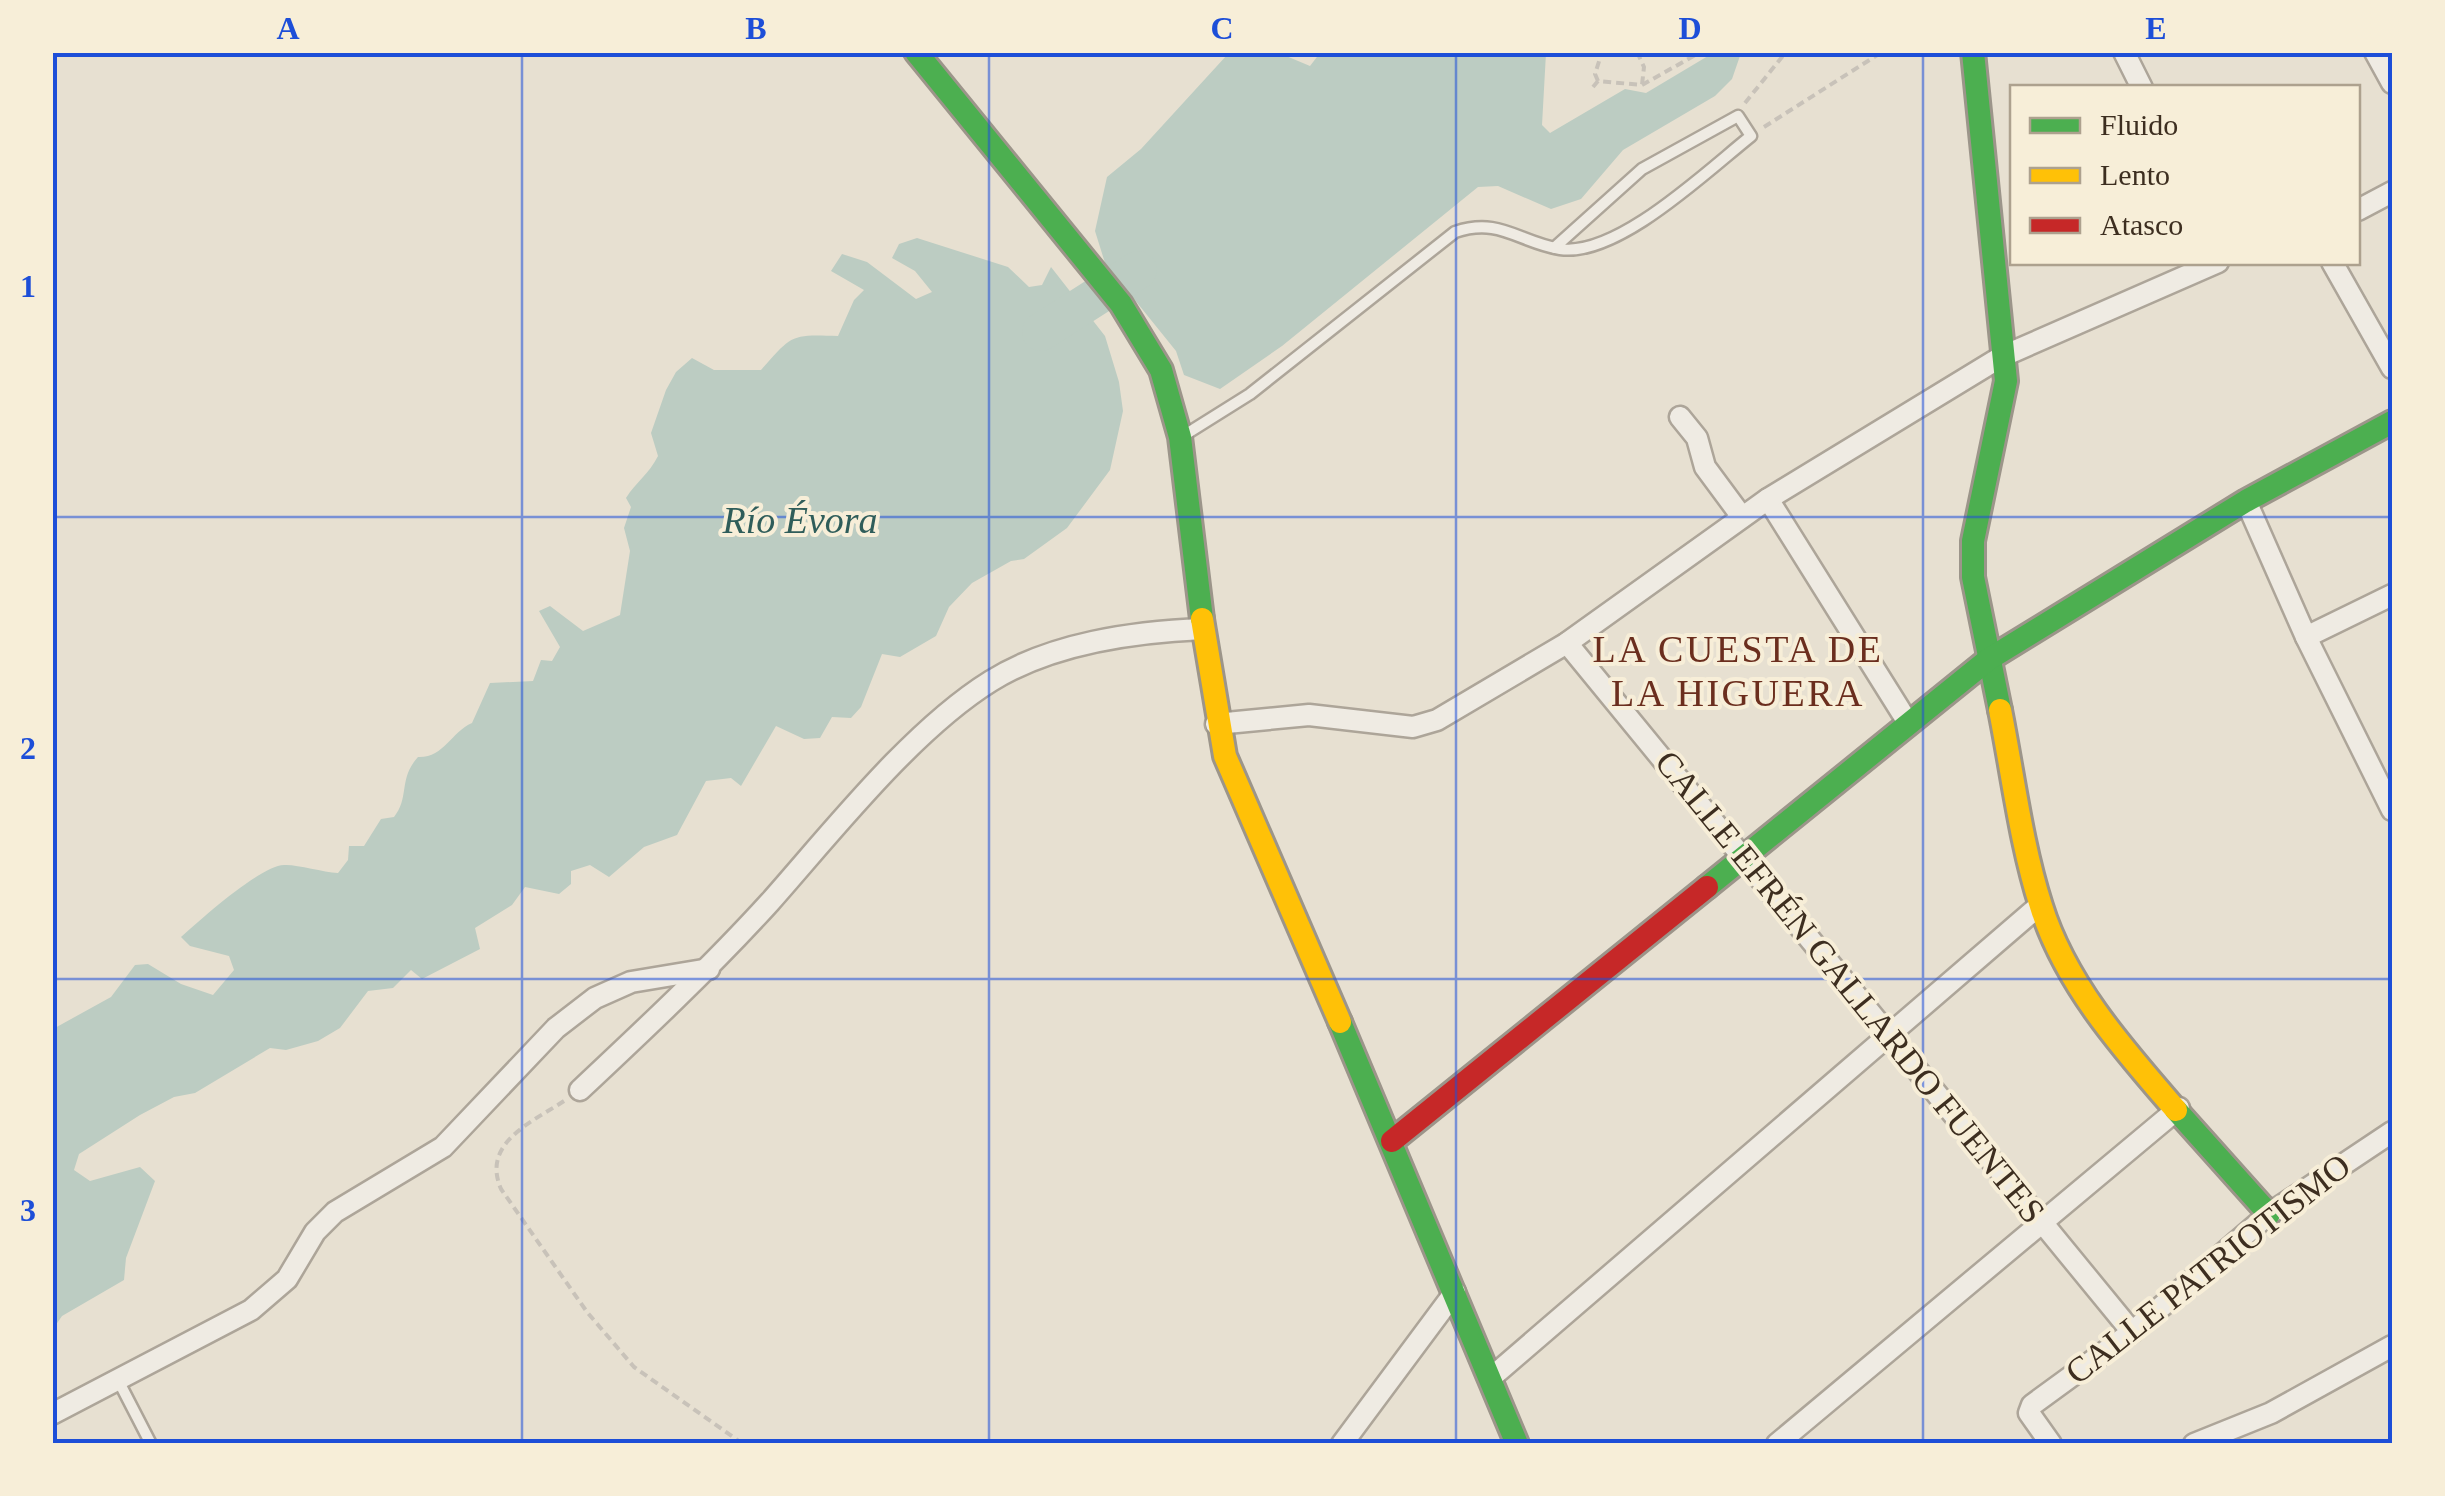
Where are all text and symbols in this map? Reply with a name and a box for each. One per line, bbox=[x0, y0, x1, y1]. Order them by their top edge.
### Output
text: A bbox=[276, 10, 300, 46]
text: B bbox=[745, 10, 767, 46]
text: C bbox=[1210, 10, 1234, 46]
text: D bbox=[1678, 10, 1702, 46]
text: E bbox=[2145, 10, 2167, 46]
legend bbox=[2010, 85, 2360, 265]
text: Fluido bbox=[2100, 108, 2178, 141]
text: Lento bbox=[2100, 158, 2170, 191]
text: Atasco bbox=[2100, 208, 2183, 241]
text: 1 bbox=[20, 268, 36, 304]
water label: Río Évora bbox=[721, 499, 878, 541]
district label: LA CUESTA DE LA HIGUERA bbox=[1593, 628, 1883, 714]
text: 2 bbox=[20, 730, 36, 766]
street label: CALLE EFRÉN GALLARDO FUENTES bbox=[1647, 743, 2053, 1231]
street label: CALLE PATRIOTISMO bbox=[2058, 1146, 2358, 1392]
text: 3 bbox=[20, 1192, 36, 1228]

